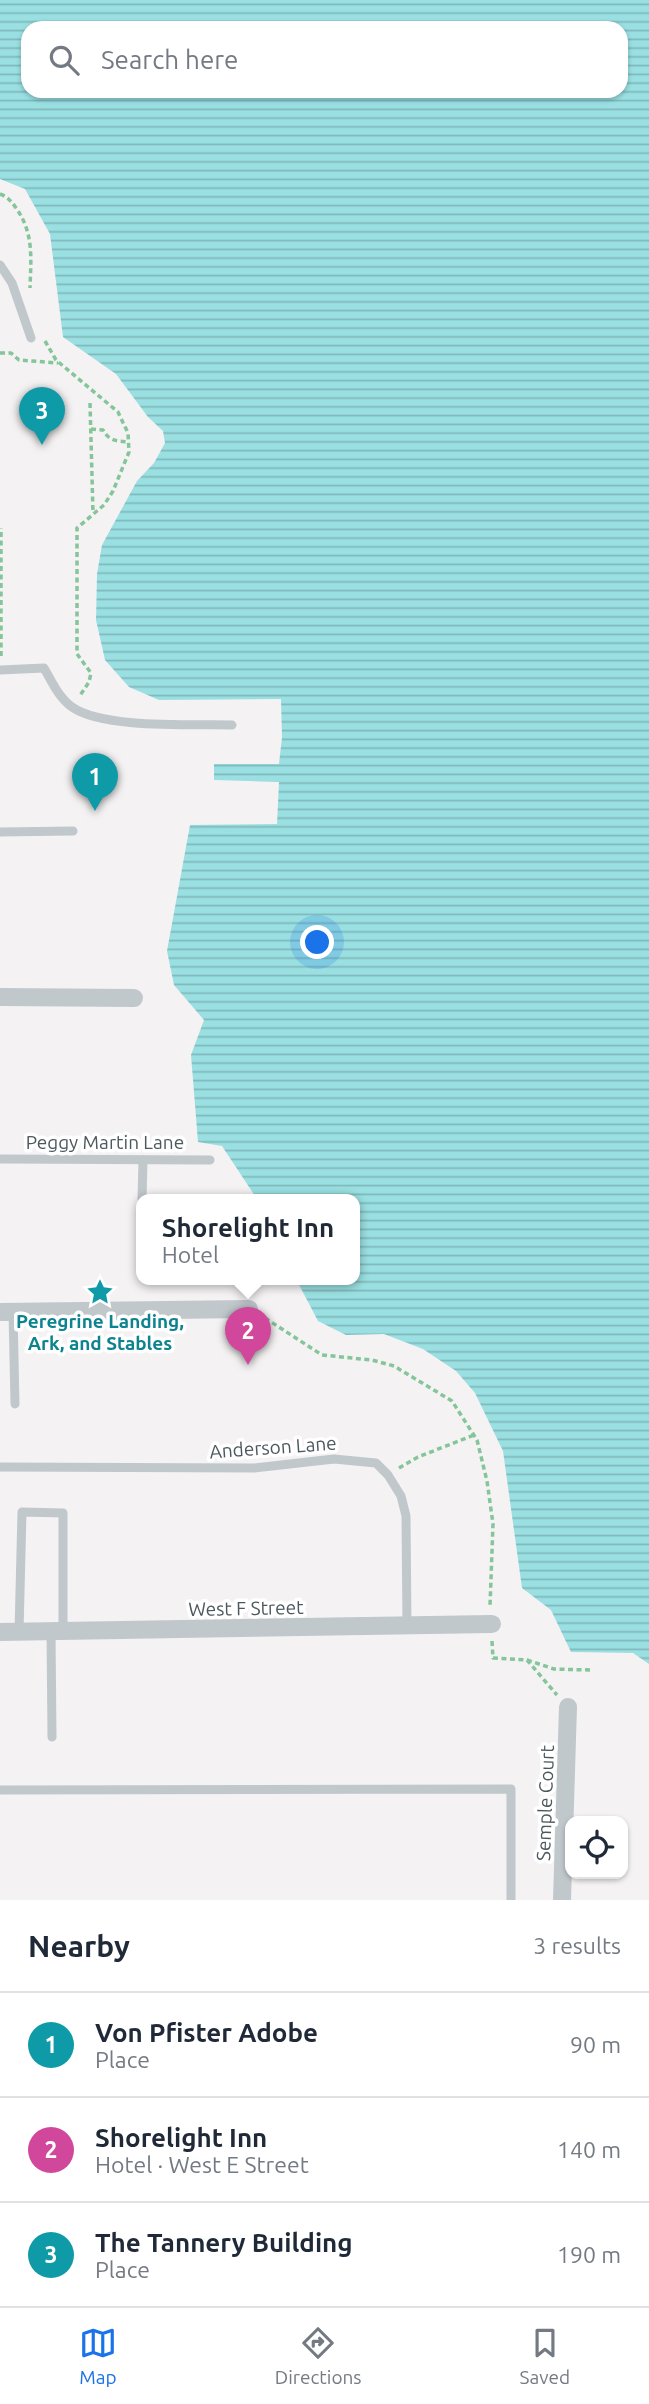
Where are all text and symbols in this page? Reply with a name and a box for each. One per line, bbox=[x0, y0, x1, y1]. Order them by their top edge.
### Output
search box bbox=[21, 21, 628, 98]
icon: search bbox=[45, 41, 83, 79]
text: Search here bbox=[101, 45, 238, 74]
pin: 3 bbox=[19, 387, 65, 445]
pin: 1 bbox=[72, 753, 118, 811]
your location bbox=[300, 925, 334, 959]
street label: Peggy Martin Lane bbox=[26, 1131, 184, 1153]
popup bbox=[136, 1194, 360, 1285]
text: Shorelight Inn bbox=[162, 1213, 334, 1242]
text: Hotel bbox=[162, 1242, 219, 1267]
place icon: Peregrine Landing, Ark, and Stables bbox=[85, 1277, 115, 1307]
pin: 2 bbox=[225, 1307, 271, 1365]
place label: Peregrine Landing, Ark, and Stables bbox=[16, 1310, 184, 1354]
street label: Anderson Lane bbox=[209, 1432, 337, 1462]
street label: West F Street bbox=[188, 1596, 304, 1620]
street label: Semple Court bbox=[532, 1744, 558, 1861]
map controls bbox=[565, 1816, 628, 1879]
button: locate bbox=[565, 1816, 628, 1879]
text: Nearby bbox=[28, 1929, 130, 1963]
text: 3 results bbox=[533, 1933, 621, 1958]
text: Von Pfister Adobe bbox=[95, 2018, 318, 2047]
text: 1 bbox=[45, 2032, 57, 2057]
text: 90 m bbox=[570, 2032, 621, 2057]
text: Place bbox=[95, 2047, 150, 2072]
text: Shorelight Inn bbox=[95, 2123, 267, 2152]
text: 2 bbox=[45, 2137, 57, 2162]
text: 140 m bbox=[557, 2137, 621, 2162]
text: Hotel · West E Street bbox=[95, 2152, 309, 2177]
text: The Tannery Building bbox=[95, 2228, 353, 2257]
text: 3 bbox=[45, 2242, 57, 2267]
text: 190 m bbox=[557, 2242, 621, 2267]
text: Place bbox=[95, 2257, 150, 2282]
tab: Map bbox=[79, 2324, 117, 2388]
tab: Directions bbox=[275, 2324, 362, 2388]
tab: Saved bbox=[519, 2324, 570, 2388]

